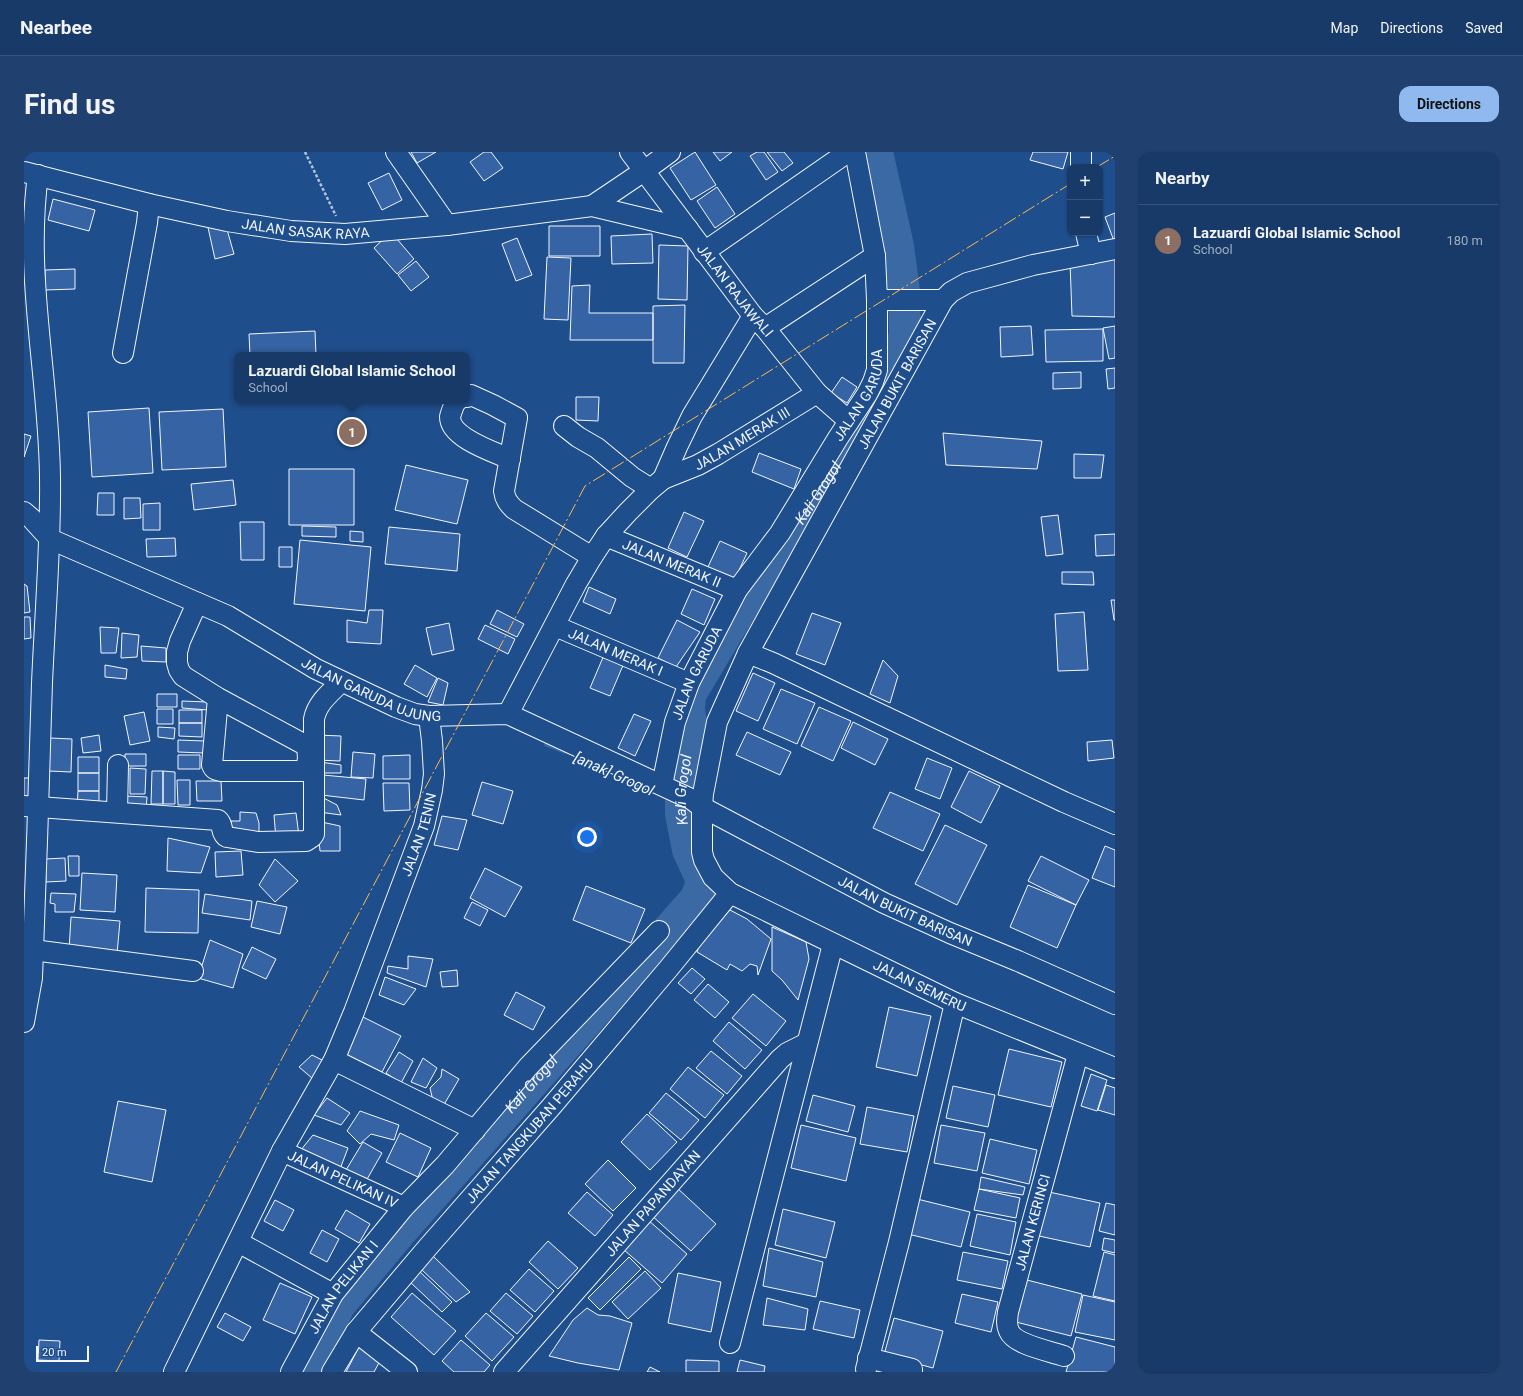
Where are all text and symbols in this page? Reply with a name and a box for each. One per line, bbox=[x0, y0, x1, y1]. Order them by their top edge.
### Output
text: Nearbee bbox=[20, 16, 92, 39]
text: Map bbox=[1331, 20, 1358, 36]
text: Directions bbox=[1380, 20, 1443, 36]
text: Saved bbox=[1465, 20, 1503, 36]
button: Directions bbox=[1399, 86, 1499, 122]
text: Find us bbox=[24, 88, 115, 121]
map controls bbox=[1067, 164, 1103, 236]
button: + bbox=[1067, 164, 1103, 200]
text: Nearby bbox=[1155, 168, 1210, 188]
button: − bbox=[1067, 200, 1103, 236]
street label: JALAN SASAK RAYA bbox=[241, 215, 370, 242]
text: Lazuardi Global Islamic School bbox=[1193, 224, 1400, 242]
text: 1 bbox=[1164, 233, 1172, 248]
text: 180 m bbox=[1446, 233, 1483, 248]
street label: JALAN RAJAWALI bbox=[694, 241, 777, 340]
text: School bbox=[1193, 242, 1233, 257]
street label: JALAN BUKIT BARISAN bbox=[855, 316, 939, 452]
street label: JALAN GARUDA bbox=[830, 349, 885, 444]
popup bbox=[234, 352, 470, 404]
text: Lazuardi Global Islamic School bbox=[248, 362, 456, 380]
text: School bbox=[248, 380, 288, 395]
street label: JALAN MERAK III bbox=[691, 404, 793, 473]
pin: 1 bbox=[339, 417, 365, 447]
water label: Kali Grogol bbox=[791, 458, 846, 528]
street label: JALAN MERAK II bbox=[620, 536, 723, 590]
street label: JALAN GARUDA bbox=[668, 623, 725, 722]
street label: JALAN MERAK I bbox=[566, 625, 665, 679]
street label: JALAN GARUDA UJUNG bbox=[299, 654, 441, 724]
water label: [anak] Grogol bbox=[571, 748, 657, 800]
water label: Kali Grogol bbox=[672, 753, 695, 827]
street label: JALAN TENIN bbox=[398, 791, 439, 878]
your location bbox=[577, 827, 597, 847]
street label: JALAN BUKIT BARISAN bbox=[835, 872, 975, 949]
street label: JALAN SEMERU bbox=[871, 956, 969, 1015]
water label: Kali Grogol bbox=[501, 1051, 562, 1117]
street label: JALAN TANGKUBAN PERAHU bbox=[462, 1056, 596, 1207]
street label: JALAN PELIKAN IV bbox=[285, 1147, 401, 1211]
street label: JALAN PAPANDAYAN bbox=[602, 1147, 704, 1259]
street label: JALAN KERINCI bbox=[1012, 1172, 1053, 1272]
street label: JALAN PELIKAN I bbox=[305, 1237, 381, 1336]
scale bar bbox=[36, 1344, 89, 1363]
text: 20 m bbox=[42, 1346, 67, 1359]

